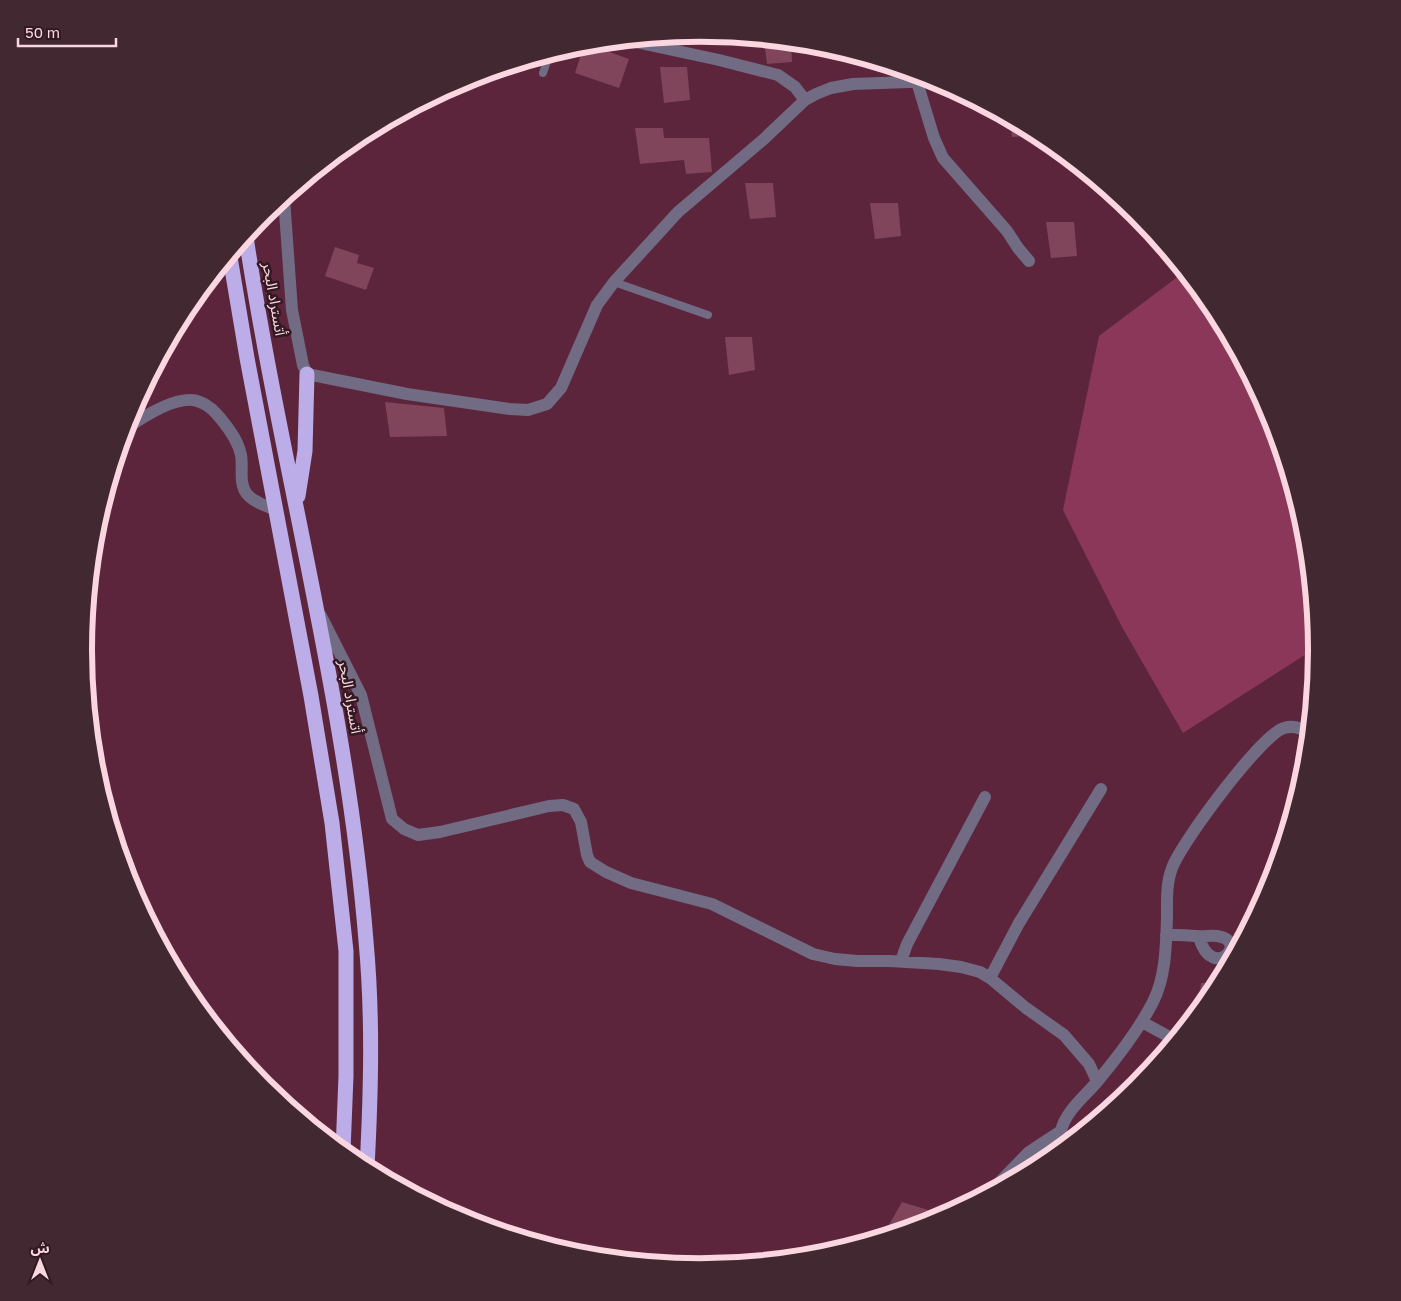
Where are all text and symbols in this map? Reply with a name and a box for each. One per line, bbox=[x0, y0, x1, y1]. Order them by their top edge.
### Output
scale bar bbox=[18, 15, 115, 47]
text: 50 m bbox=[25, 23, 60, 41]
street label: أتستراد البحر bbox=[258, 260, 290, 337]
street label: أتستراد البحر bbox=[334, 658, 366, 735]
north arrow bbox=[15, 1236, 65, 1286]
text: ش bbox=[30, 1239, 50, 1256]

